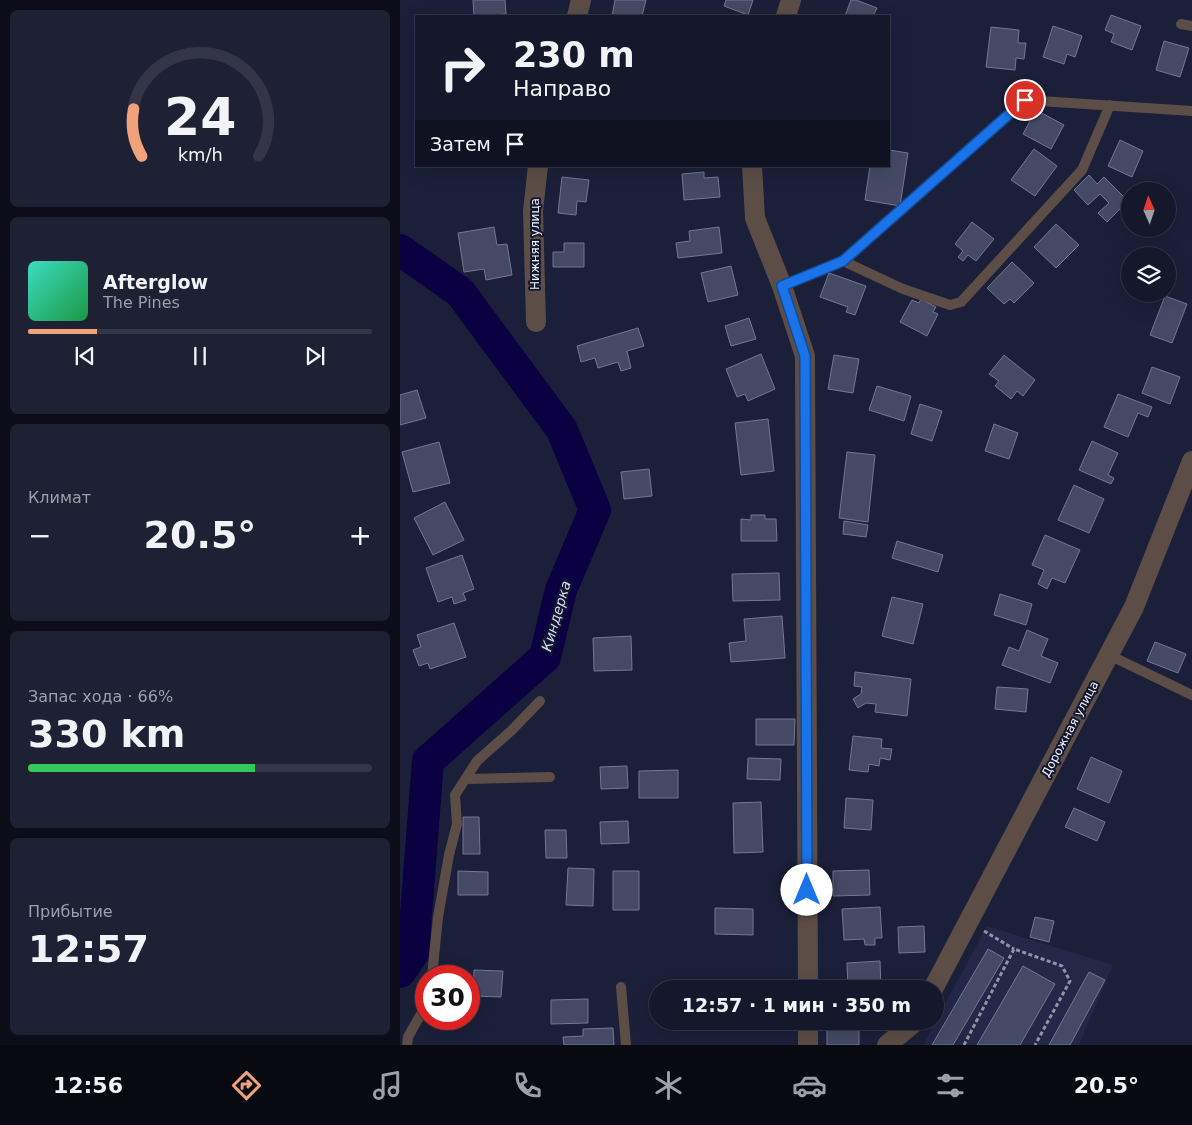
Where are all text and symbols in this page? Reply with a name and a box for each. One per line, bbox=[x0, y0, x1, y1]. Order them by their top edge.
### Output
icon: right bbox=[430, 35, 495, 100]
text: 230 m bbox=[513, 35, 635, 75]
text: Направо bbox=[513, 76, 611, 101]
pin bbox=[1004, 79, 1046, 121]
icon: arrive bbox=[1011, 86, 1039, 114]
text: 24 bbox=[164, 87, 236, 147]
icon: arrive bbox=[501, 130, 529, 158]
text: Затем bbox=[430, 133, 491, 155]
text: km/h bbox=[177, 144, 223, 165]
north arrow bbox=[1121, 182, 1176, 238]
map controls bbox=[1121, 182, 1176, 302]
street label: Нижняя улица bbox=[528, 198, 542, 290]
button: layers bbox=[1121, 247, 1176, 302]
text: Afterglow bbox=[103, 271, 208, 293]
text: The Pines bbox=[103, 293, 180, 312]
icon: previous bbox=[71, 342, 99, 370]
icon: pause bbox=[186, 342, 214, 370]
icon: next bbox=[301, 342, 329, 370]
text: Климат bbox=[28, 488, 91, 507]
text: 20.5° bbox=[144, 513, 256, 557]
text: − bbox=[28, 519, 51, 552]
text: + bbox=[349, 519, 372, 552]
water label: Киндерка bbox=[538, 579, 574, 653]
street label: Дорожная улица bbox=[1039, 679, 1101, 779]
text: Запас хода · 66% bbox=[28, 687, 173, 706]
text: 330 km bbox=[28, 712, 185, 756]
position arrow bbox=[780, 863, 832, 915]
text: Прибытие bbox=[28, 902, 113, 921]
text: 12:57 bbox=[28, 927, 149, 971]
speed limit sign: 30 bbox=[415, 965, 480, 1030]
text: 12:57 · 1 мин · 350 m bbox=[682, 994, 911, 1016]
icon: directions bbox=[229, 1068, 264, 1103]
icon: music bbox=[370, 1068, 405, 1103]
icon: phone bbox=[510, 1068, 545, 1103]
icon: climate bbox=[651, 1068, 686, 1103]
icon: car bbox=[792, 1068, 827, 1103]
icon: filters bbox=[933, 1068, 968, 1103]
text: 12:56 bbox=[53, 1073, 123, 1098]
text: 20.5° bbox=[1074, 1073, 1139, 1098]

